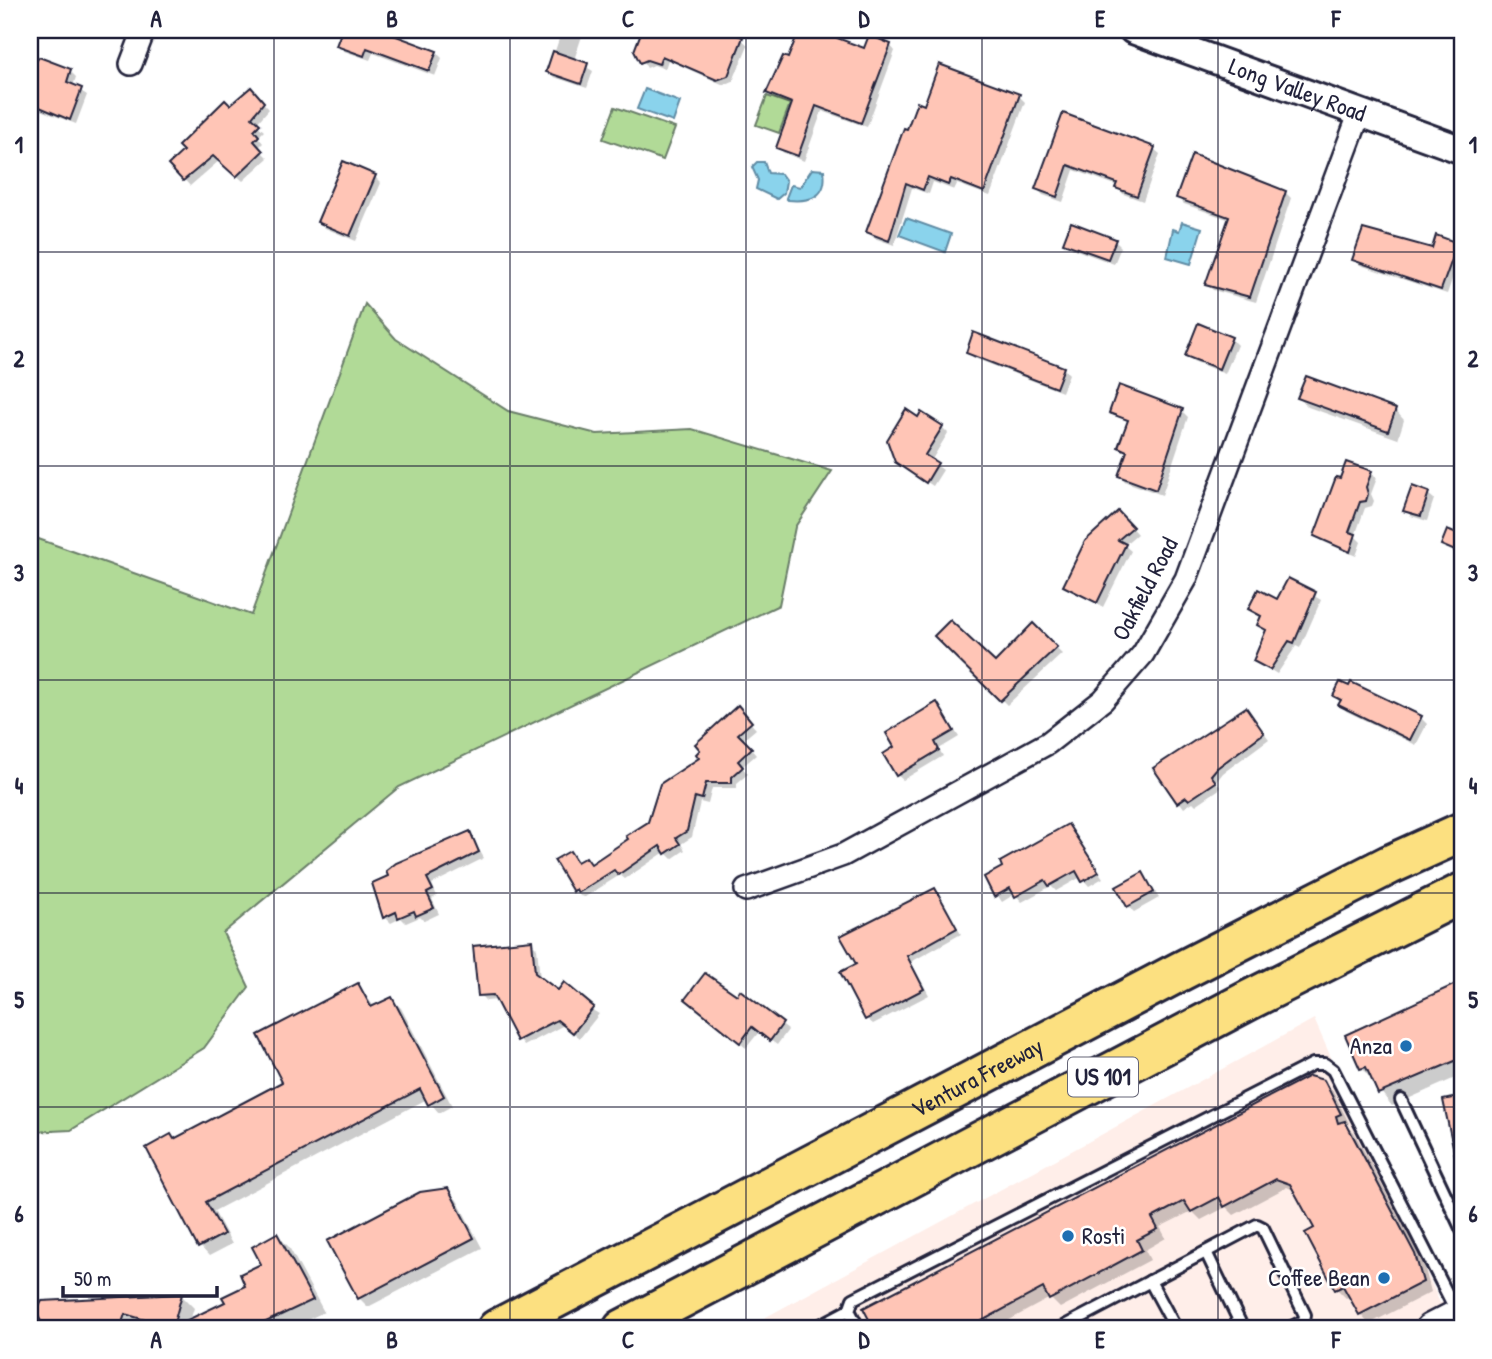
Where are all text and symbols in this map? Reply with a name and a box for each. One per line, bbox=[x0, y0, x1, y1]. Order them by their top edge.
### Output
text: A bbox=[150, 3, 162, 34]
text: B bbox=[386, 3, 398, 34]
text: C bbox=[622, 3, 634, 34]
text: D bbox=[859, 3, 871, 34]
text: E bbox=[1095, 3, 1106, 34]
text: F bbox=[1331, 3, 1342, 34]
street label: Long Valley Road bbox=[1225, 49, 1371, 129]
text: 1 bbox=[15, 129, 23, 160]
text: 1 bbox=[1469, 129, 1477, 160]
text: 2 bbox=[14, 343, 25, 374]
text: 2 bbox=[1468, 343, 1479, 374]
street label: Oakfield Road bbox=[1104, 531, 1185, 646]
text: 3 bbox=[14, 557, 24, 588]
text: 3 bbox=[1468, 557, 1478, 588]
text: 4 bbox=[15, 770, 24, 801]
text: 4 bbox=[1469, 770, 1478, 801]
text: 5 bbox=[14, 984, 24, 1015]
text: 5 bbox=[1468, 984, 1478, 1015]
street label: Ventura Freeway bbox=[905, 1029, 1048, 1124]
place label: Anza bbox=[1350, 1029, 1392, 1061]
marker: Anza bbox=[1398, 1038, 1414, 1054]
road number: US 101 bbox=[1068, 1058, 1138, 1096]
text: 6 bbox=[14, 1198, 24, 1229]
text: 6 bbox=[1468, 1198, 1478, 1229]
place label: Rosti bbox=[1082, 1219, 1125, 1251]
marker: Rosti bbox=[1060, 1228, 1076, 1244]
scale bar bbox=[63, 1254, 217, 1298]
place label: Coffee Bean bbox=[1268, 1261, 1370, 1293]
text: 50 m bbox=[74, 1264, 111, 1293]
marker: Coffee Bean bbox=[1376, 1270, 1392, 1286]
text: A bbox=[150, 1324, 162, 1355]
text: B bbox=[386, 1324, 398, 1355]
text: C bbox=[622, 1324, 634, 1355]
text: D bbox=[859, 1324, 871, 1355]
text: E bbox=[1095, 1324, 1106, 1355]
text: F bbox=[1331, 1324, 1342, 1355]

